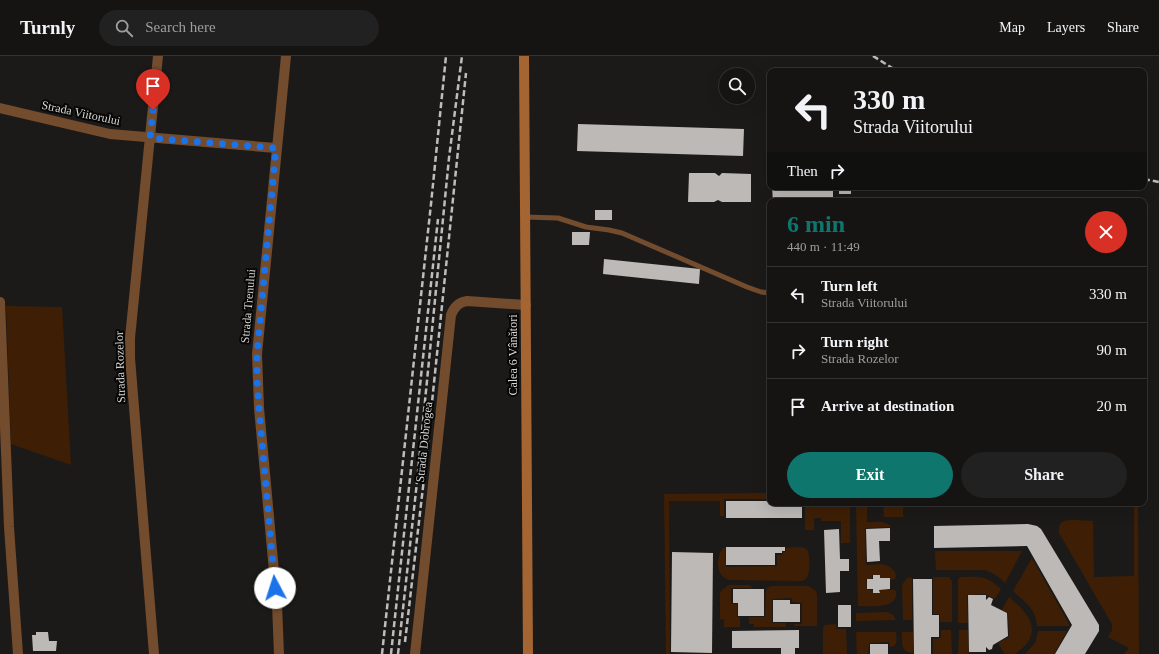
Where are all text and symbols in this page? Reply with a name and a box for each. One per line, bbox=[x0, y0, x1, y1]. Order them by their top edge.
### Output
search box bbox=[99, 10, 379, 46]
text: Turnly bbox=[20, 17, 75, 38]
icon: search bbox=[113, 17, 135, 39]
text: Search here bbox=[145, 19, 216, 35]
text: Map bbox=[999, 20, 1025, 35]
text: Layers bbox=[1047, 20, 1085, 35]
text: Share bbox=[1107, 20, 1139, 35]
map controls bbox=[719, 68, 755, 104]
button: search bbox=[719, 68, 755, 104]
pin bbox=[136, 69, 170, 110]
icon: arrive bbox=[142, 75, 164, 97]
icon: left bbox=[787, 84, 839, 136]
text: 330 m bbox=[853, 84, 925, 115]
street label: Strada Viitorului bbox=[40, 98, 122, 128]
text: Strada Viitorului bbox=[853, 117, 973, 137]
icon: right bbox=[826, 160, 848, 182]
text: Then bbox=[787, 163, 818, 179]
text: 6 min bbox=[787, 211, 845, 237]
button: close bbox=[1085, 211, 1127, 253]
text: 440 m · 11:49 bbox=[787, 239, 860, 254]
street label: Strada Trenului bbox=[238, 268, 258, 344]
text: Turn left bbox=[821, 278, 878, 294]
icon: left bbox=[787, 284, 809, 306]
text: 330 m bbox=[1089, 286, 1127, 302]
text: Strada Viitorului bbox=[821, 295, 908, 310]
street label: Calea 6 Vânători bbox=[506, 314, 520, 396]
street label: Strada Rozelor bbox=[112, 331, 128, 403]
text: Turn right bbox=[821, 334, 888, 350]
icon: right bbox=[787, 340, 809, 362]
text: 90 m bbox=[1097, 342, 1127, 358]
text: Strada Rozelor bbox=[821, 351, 899, 366]
icon: arrive bbox=[787, 396, 809, 418]
text: Arrive at destination bbox=[821, 398, 954, 414]
text: 20 m bbox=[1097, 398, 1127, 414]
street label: Strada Dobrogea bbox=[413, 400, 435, 483]
button: Exit bbox=[787, 452, 953, 498]
button: Share bbox=[961, 452, 1127, 498]
position arrow bbox=[254, 567, 296, 609]

